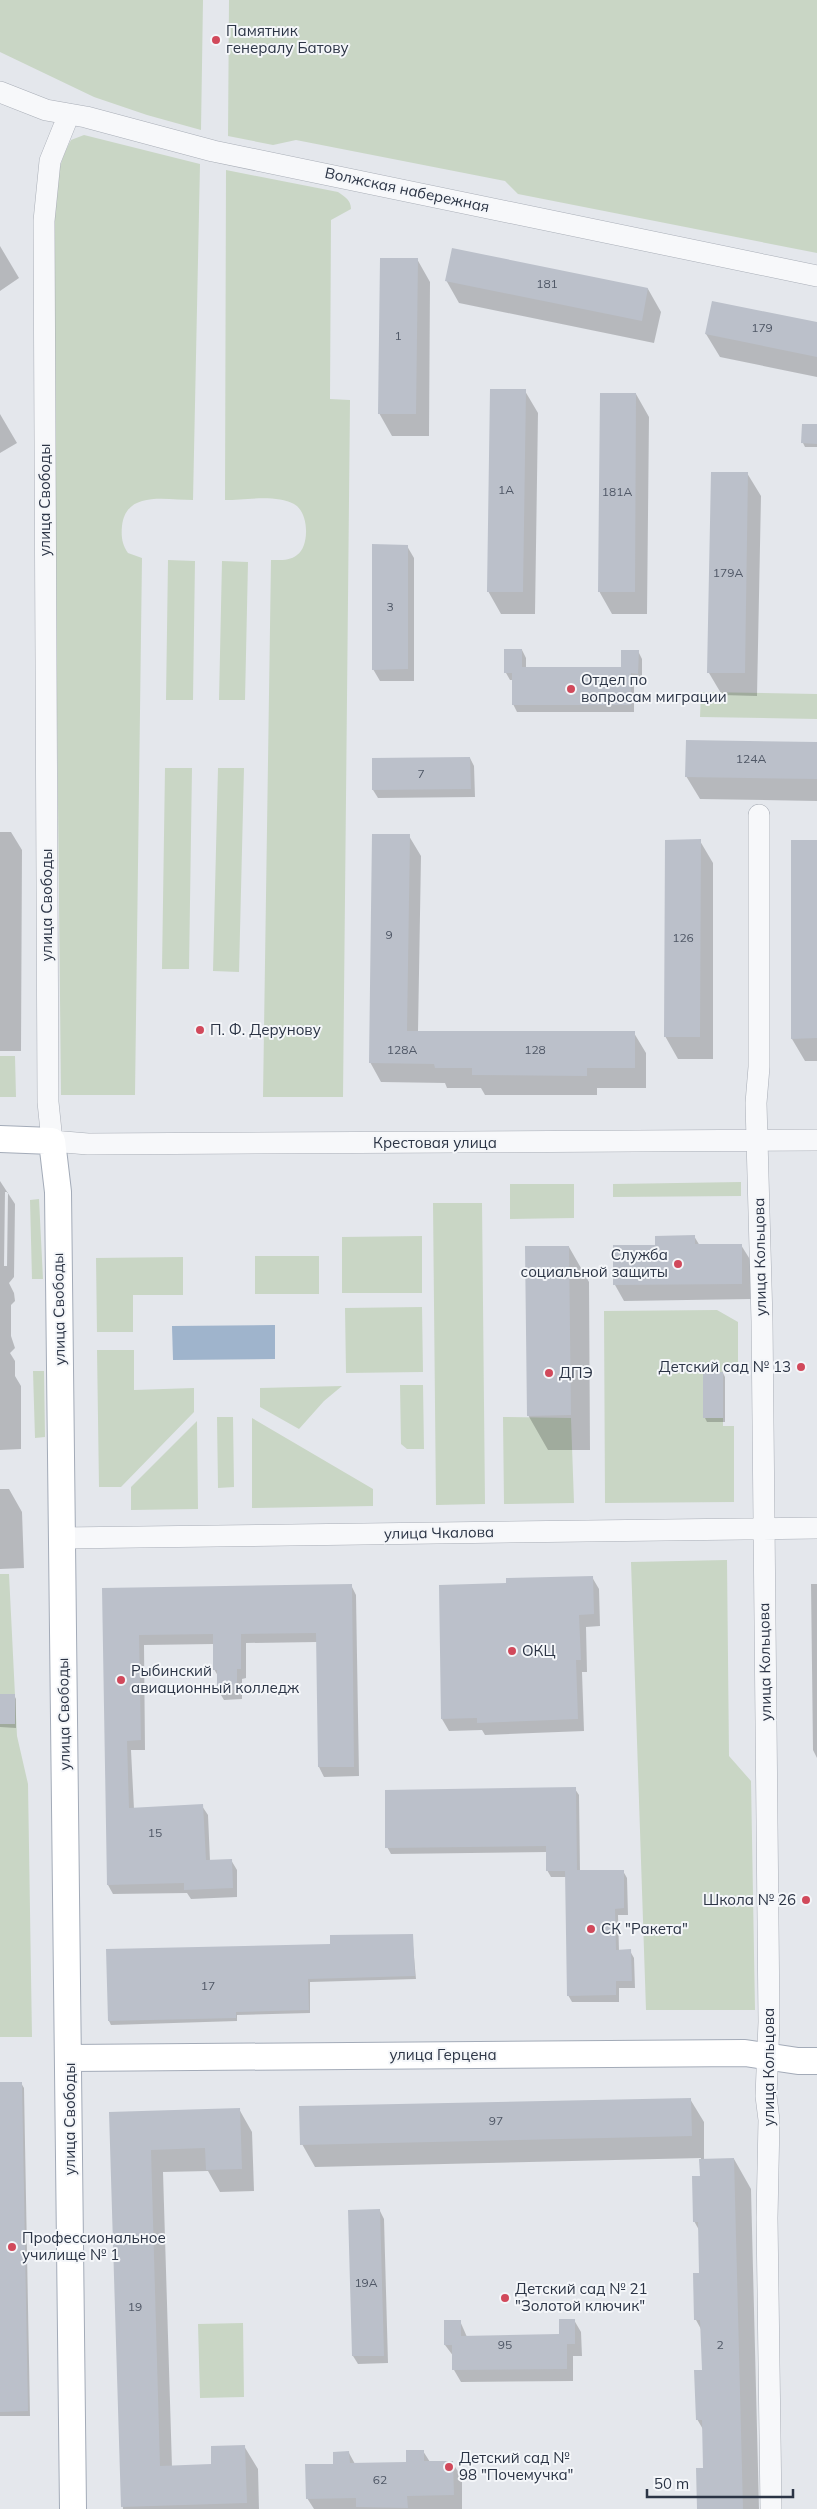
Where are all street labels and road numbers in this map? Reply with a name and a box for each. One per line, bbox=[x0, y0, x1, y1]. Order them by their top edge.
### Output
street label: Волжская набережная bbox=[323, 163, 491, 216]
street label: улица Свободы bbox=[35, 444, 54, 556]
street label: улица Свободы bbox=[37, 849, 56, 961]
street label: Крестовая улица bbox=[373, 1133, 497, 1152]
street label: улица Кольцова bbox=[749, 1198, 770, 1316]
street label: улица Свободы bbox=[48, 1252, 69, 1366]
street label: улица Чкалова bbox=[384, 1522, 494, 1543]
street label: улица Кольцова bbox=[754, 1603, 775, 1721]
street label: улица Свободы bbox=[53, 1657, 74, 1771]
street label: улица Кольцова bbox=[759, 2008, 778, 2126]
street label: улица Герцена bbox=[389, 2045, 497, 2064]
street label: улица Свободы bbox=[60, 2063, 79, 2175]

